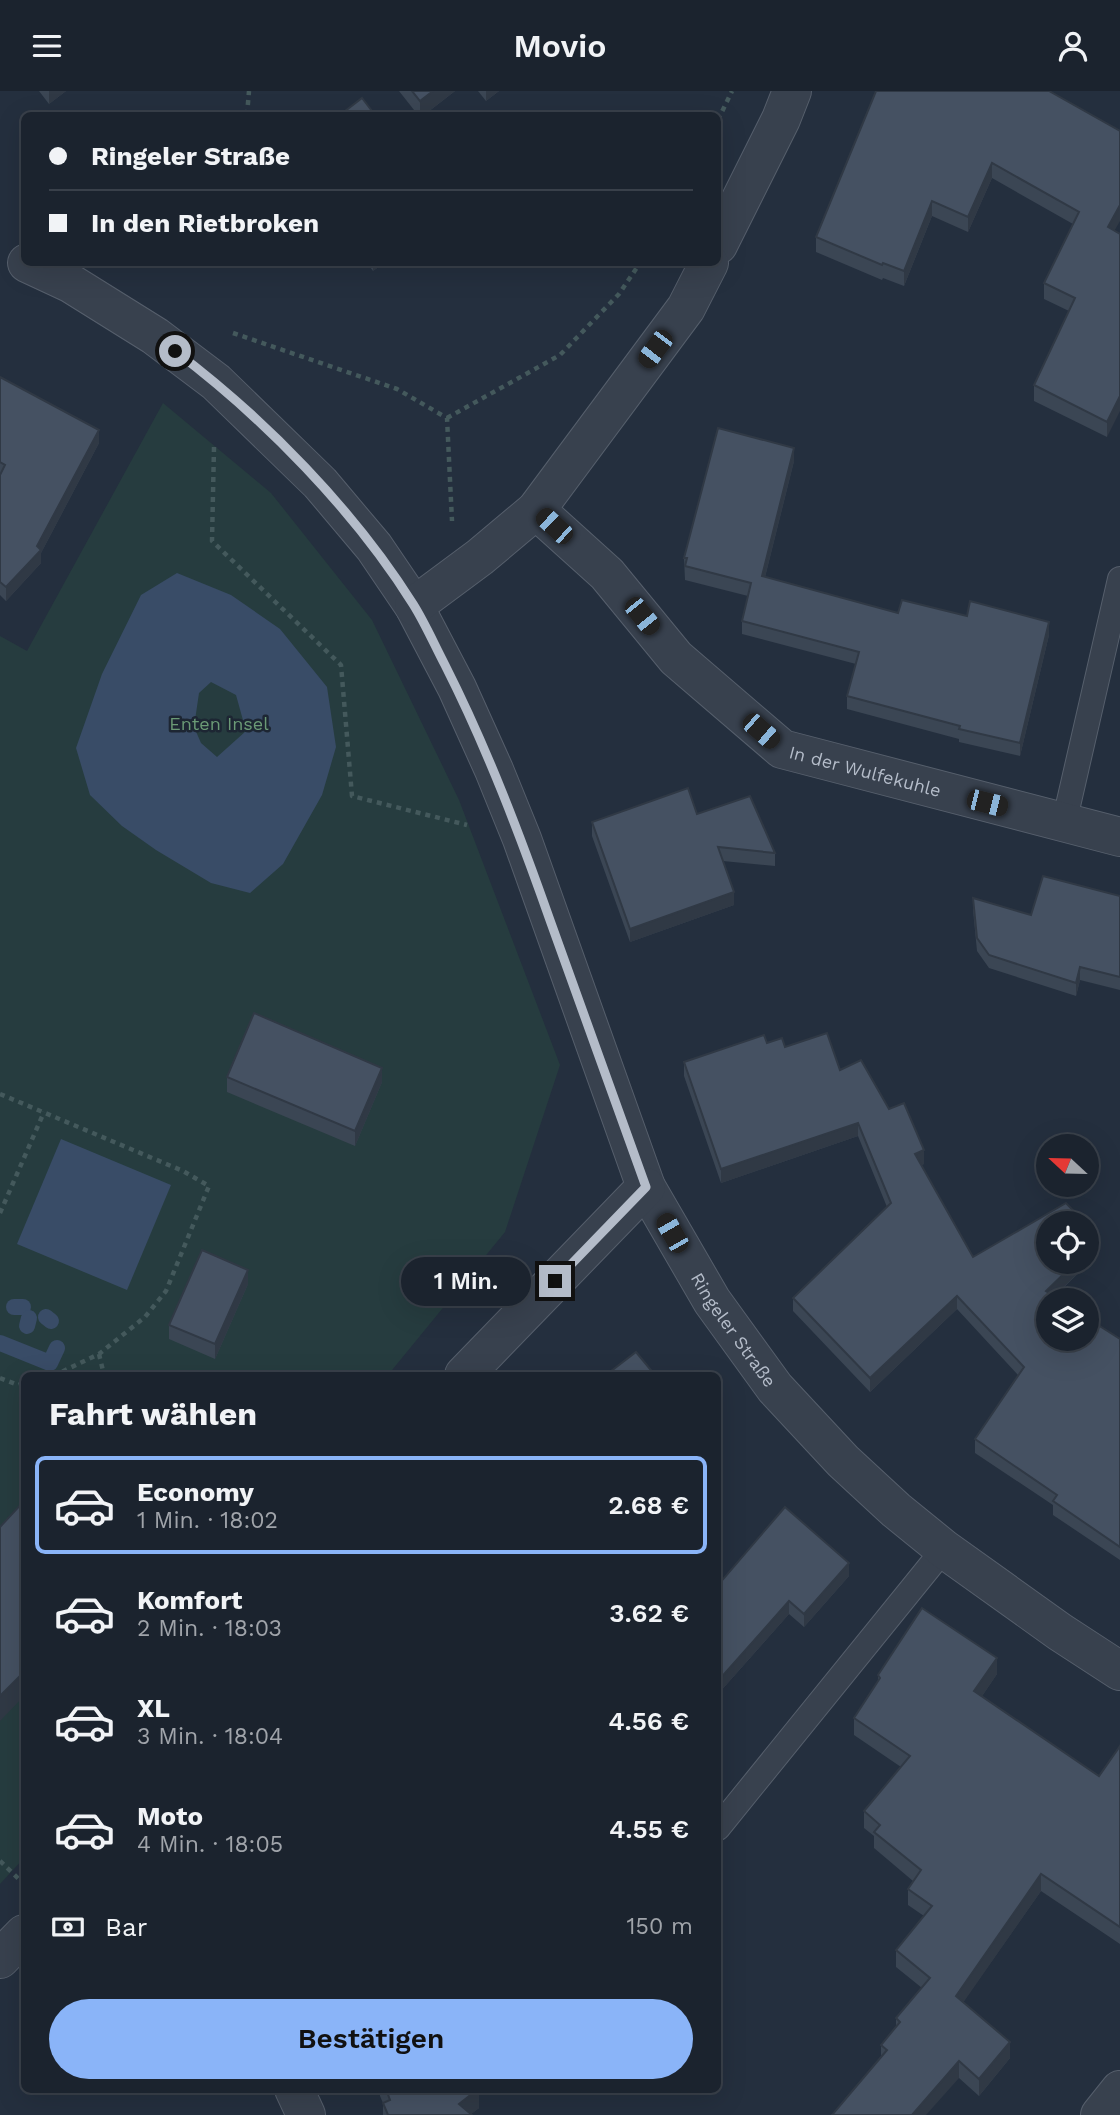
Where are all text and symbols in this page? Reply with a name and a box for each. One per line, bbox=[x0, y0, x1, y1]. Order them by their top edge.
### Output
icon: menu bbox=[28, 27, 66, 65]
text: Movio bbox=[514, 27, 606, 65]
icon: person bbox=[1054, 27, 1092, 65]
text: Ringeler Straße bbox=[91, 141, 290, 171]
text: In den Rietbroken bbox=[91, 208, 319, 238]
car bbox=[634, 326, 677, 372]
route start bbox=[159, 335, 191, 367]
car bbox=[532, 504, 577, 548]
car bbox=[621, 593, 664, 639]
car bbox=[739, 709, 784, 753]
park label: Enten Insel bbox=[169, 713, 269, 734]
street label: In der Wulfekuhle bbox=[787, 741, 943, 800]
car bbox=[965, 788, 1010, 818]
north arrow bbox=[1036, 1134, 1099, 1197]
map controls bbox=[1036, 1134, 1099, 1351]
car bbox=[653, 1210, 692, 1256]
button: locate bbox=[1036, 1211, 1099, 1274]
callout: 1 Min. bbox=[401, 1257, 530, 1305]
route end bbox=[539, 1265, 571, 1297]
text: 1 Min. bbox=[434, 1268, 498, 1295]
street label: Ringeler Straße bbox=[687, 1268, 781, 1391]
button: layers bbox=[1036, 1288, 1099, 1351]
text: Fahrt wählen bbox=[49, 1395, 257, 1433]
icon: car bbox=[53, 1474, 116, 1537]
text: Economy bbox=[137, 1477, 254, 1507]
text: 2.68 € bbox=[608, 1490, 689, 1520]
text: 1 Min. · 18:02 bbox=[137, 1507, 278, 1534]
icon: car bbox=[53, 1582, 116, 1645]
text: Komfort bbox=[137, 1585, 242, 1615]
text: 3.62 € bbox=[609, 1598, 689, 1628]
text: 2 Min. · 18:03 bbox=[137, 1615, 282, 1642]
icon: car bbox=[53, 1690, 116, 1753]
text: XL bbox=[137, 1693, 170, 1723]
text: 4.56 € bbox=[608, 1706, 689, 1736]
text: 3 Min. · 18:04 bbox=[137, 1723, 283, 1750]
icon: car bbox=[53, 1798, 116, 1861]
text: Moto bbox=[137, 1801, 203, 1831]
text: 4.55 € bbox=[609, 1814, 689, 1844]
text: 4 Min. · 18:05 bbox=[137, 1831, 283, 1858]
icon: cash bbox=[49, 1908, 87, 1946]
text: Bar bbox=[105, 1912, 147, 1942]
text: 150 m bbox=[627, 1913, 693, 1940]
button: Bestätigen bbox=[49, 1999, 693, 2079]

